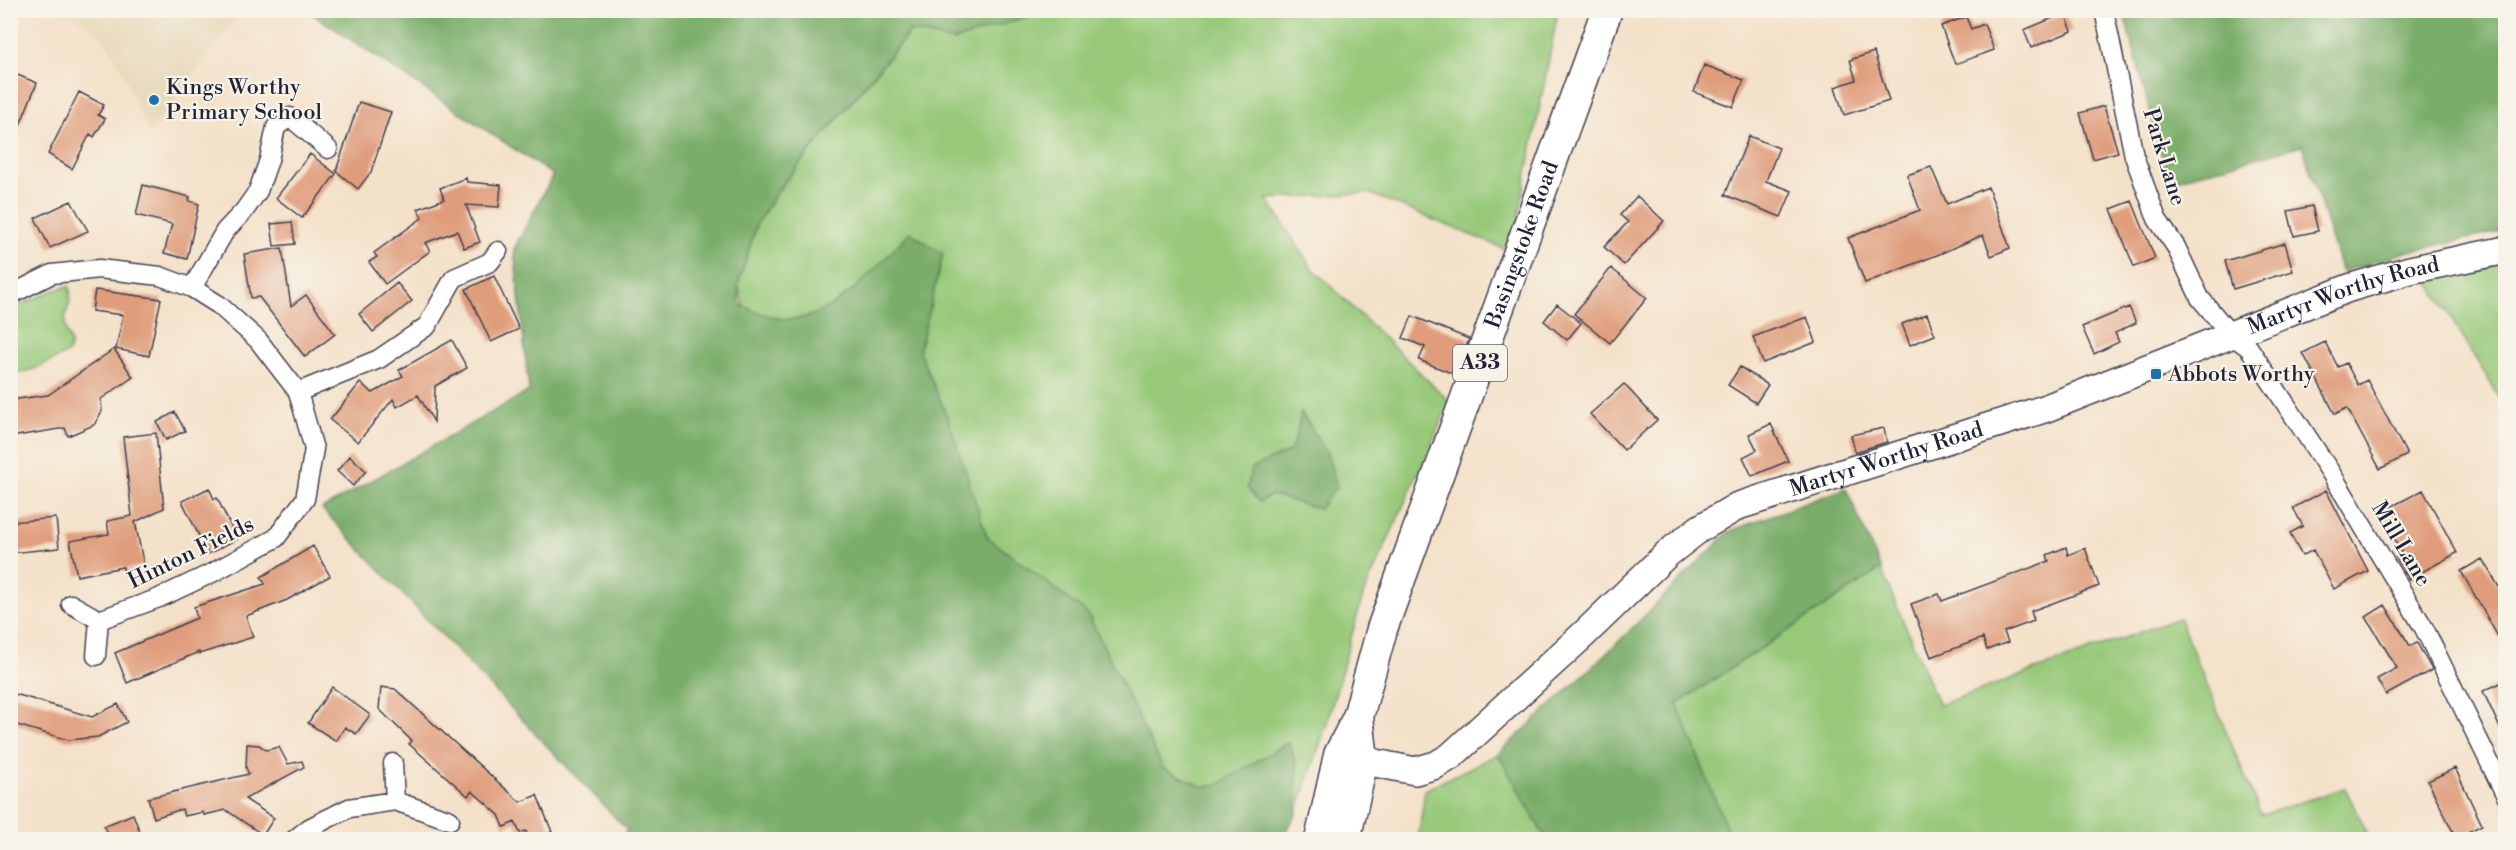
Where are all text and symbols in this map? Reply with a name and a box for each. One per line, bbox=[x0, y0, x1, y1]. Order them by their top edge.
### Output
place label: Kings Worthy Primary School bbox=[166, 74, 323, 126]
marker: Kings Worthy Primary School bbox=[147, 93, 161, 107]
street label: Park Lane bbox=[2136, 105, 2192, 209]
street label: Basingstoke Road bbox=[1479, 157, 1565, 333]
street label: Martyr Worthy Road bbox=[2243, 251, 2442, 341]
road number: A33 bbox=[1453, 345, 1507, 381]
place label: Abbots Worthy bbox=[2167, 361, 2315, 388]
marker: Abbots Worthy bbox=[2149, 367, 2163, 381]
street label: Martyr Worthy Road bbox=[1786, 416, 1987, 502]
street label: Mill Lane bbox=[2365, 497, 2437, 591]
street label: Hinton Fields bbox=[124, 511, 258, 595]

